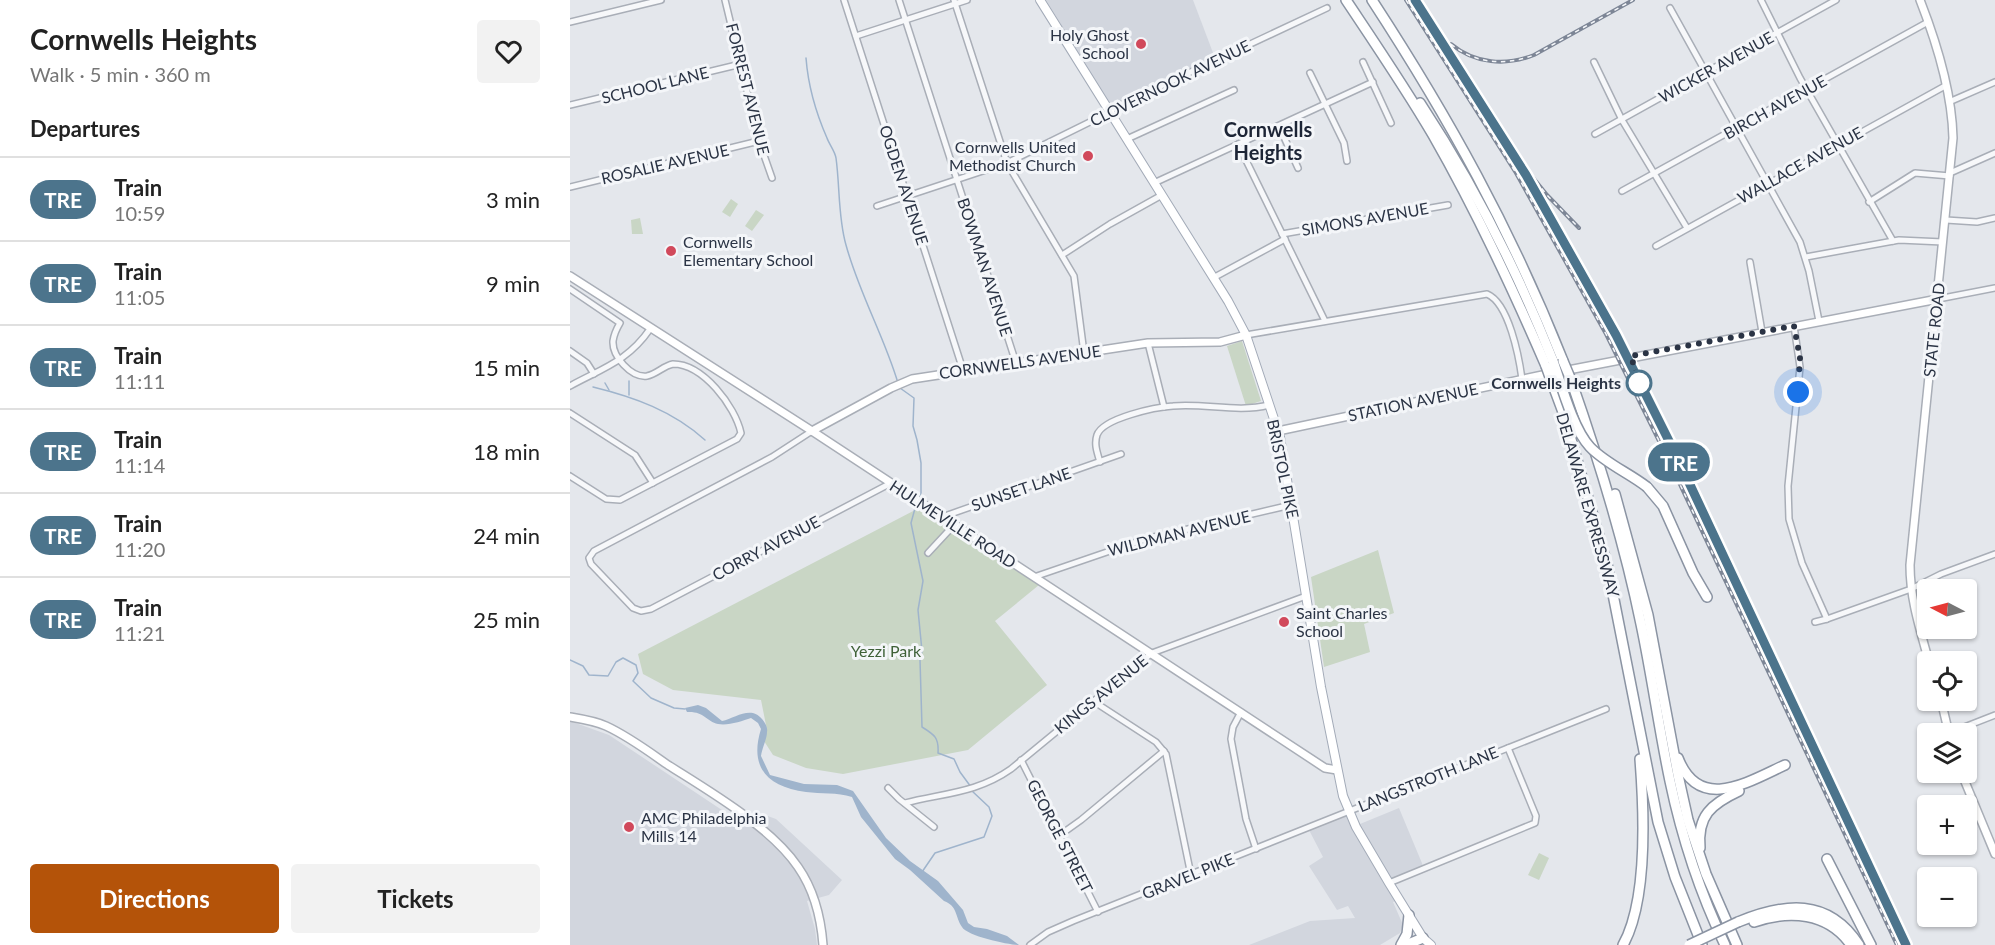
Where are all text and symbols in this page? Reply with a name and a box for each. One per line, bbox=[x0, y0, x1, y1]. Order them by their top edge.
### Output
button: heart bbox=[477, 20, 540, 83]
street label: FORREST AVENUE bbox=[723, 21, 774, 157]
text: Cornwells Heights bbox=[30, 22, 257, 56]
place label: Holy Ghost School bbox=[1050, 25, 1129, 62]
street label: WICKER AVENUE bbox=[1655, 27, 1777, 106]
street label: CLOVERNOOK AVENUE bbox=[1086, 35, 1253, 130]
marker: Holy Ghost School bbox=[1134, 37, 1148, 51]
text: Walk · 5 min · 360 m bbox=[30, 62, 211, 86]
street label: SCHOOL LANE bbox=[599, 62, 710, 107]
street label: BIRCH AVENUE bbox=[1720, 71, 1829, 143]
text: Departures bbox=[30, 115, 140, 142]
district label: Cornwells Heights bbox=[1224, 117, 1312, 164]
street label: OGDEN AVENUE bbox=[876, 122, 933, 247]
street label: WALLACE AVENUE bbox=[1734, 122, 1866, 207]
place label: Cornwells United Methodist Church bbox=[949, 137, 1076, 174]
street label: ROSALIE AVENUE bbox=[599, 140, 731, 187]
marker: Cornwells United Methodist Church bbox=[1081, 149, 1095, 163]
text: Train bbox=[114, 174, 162, 201]
text: 3 min bbox=[486, 186, 540, 213]
text: TRE bbox=[44, 187, 82, 212]
street label: BOWMAN AVENUE bbox=[954, 195, 1017, 338]
street label: SIMONS AVENUE bbox=[1300, 198, 1430, 239]
text: 10:59 bbox=[114, 201, 165, 225]
place label: Cornwells Elementary School bbox=[683, 232, 813, 269]
marker: Cornwells Elementary School bbox=[664, 244, 678, 258]
text: Train bbox=[114, 258, 162, 285]
text: 9 min bbox=[486, 270, 540, 297]
text: TRE bbox=[44, 271, 82, 296]
street label: STATE ROAD bbox=[1919, 282, 1948, 378]
text: 11:05 bbox=[114, 285, 165, 309]
street label: CORNWELLS AVENUE bbox=[938, 341, 1102, 382]
text: Train bbox=[114, 342, 162, 369]
text: 15 min bbox=[473, 354, 540, 381]
text: TRE bbox=[44, 355, 82, 380]
text: 11:11 bbox=[114, 369, 165, 393]
marker: Cornwells Heights bbox=[1626, 370, 1652, 396]
place label: Cornwells Heights bbox=[1491, 373, 1621, 392]
your location bbox=[1783, 377, 1813, 407]
street label: STATION AVENUE bbox=[1346, 378, 1480, 425]
street label: DELAWARE EXPRESSWAY bbox=[1553, 410, 1624, 599]
street label: BRISTOL PIKE bbox=[1264, 418, 1303, 520]
text: Train bbox=[114, 426, 162, 453]
text: 18 min bbox=[473, 438, 540, 465]
text: TRE bbox=[44, 439, 82, 464]
line badge: TRE bbox=[1644, 442, 1714, 482]
text: TRE bbox=[1660, 450, 1698, 475]
text: 11:14 bbox=[114, 453, 165, 477]
street label: SUNSET LANE bbox=[969, 463, 1073, 514]
street label: HULMEVILLE ROAD bbox=[887, 476, 1020, 572]
street label: WILDMAN AVENUE bbox=[1106, 506, 1252, 559]
text: Train bbox=[114, 510, 162, 537]
street label: CORRY AVENUE bbox=[709, 511, 823, 584]
text: 24 min bbox=[473, 522, 540, 549]
text: TRE bbox=[44, 523, 82, 548]
text: 11:20 bbox=[114, 537, 165, 561]
north arrow bbox=[1917, 579, 1977, 639]
map controls bbox=[1917, 579, 1977, 927]
text: Train bbox=[114, 594, 162, 621]
place label: Saint Charles School bbox=[1296, 603, 1388, 640]
text: 25 min bbox=[473, 606, 540, 633]
text: TRE bbox=[44, 607, 82, 632]
marker: Saint Charles School bbox=[1277, 615, 1291, 629]
text: 11:21 bbox=[114, 621, 165, 645]
park label: Yezzi Park bbox=[851, 641, 922, 660]
street label: KINGS AVENUE bbox=[1050, 650, 1151, 737]
button: locate bbox=[1917, 651, 1977, 711]
button: layers bbox=[1917, 723, 1977, 783]
street label: LANGSTROTH LANE bbox=[1355, 742, 1501, 815]
street label: GEORGE STREET bbox=[1024, 776, 1097, 896]
button: + bbox=[1917, 795, 1977, 855]
place label: AMC Philadelphia Mills 14 bbox=[641, 808, 766, 845]
marker: AMC Philadelphia Mills 14 bbox=[622, 820, 636, 834]
street label: GRAVEL PIKE bbox=[1139, 848, 1237, 903]
button: Directions bbox=[30, 864, 279, 933]
button: Tickets bbox=[291, 864, 540, 933]
button: − bbox=[1917, 867, 1977, 927]

